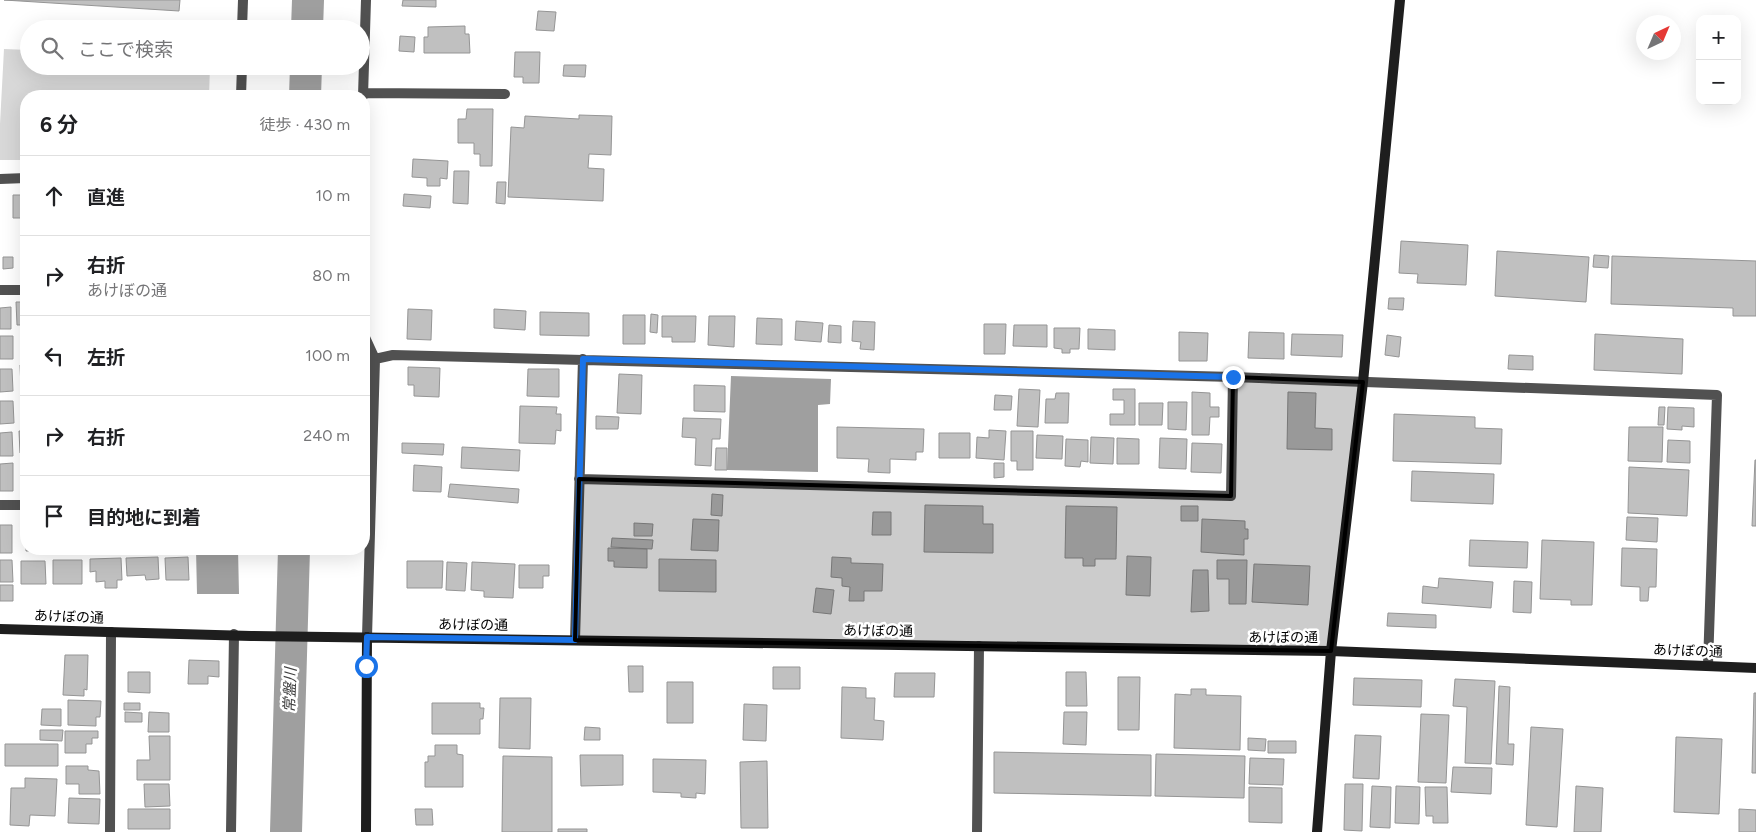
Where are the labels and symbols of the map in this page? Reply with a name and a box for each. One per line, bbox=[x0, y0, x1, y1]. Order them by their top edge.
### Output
north arrow bbox=[1636, 15, 1681, 60]
route end bbox=[1222, 366, 1245, 389]
street label: あけぼの通 bbox=[34, 607, 104, 627]
street label: あけぼの通 bbox=[438, 616, 508, 634]
street label: あけぼの通 bbox=[843, 622, 913, 640]
street label: あけぼの通 bbox=[1248, 629, 1318, 646]
street label: あけぼの通 bbox=[1653, 641, 1723, 661]
route start bbox=[355, 655, 378, 678]
water label: 常盤川 bbox=[280, 665, 300, 713]

